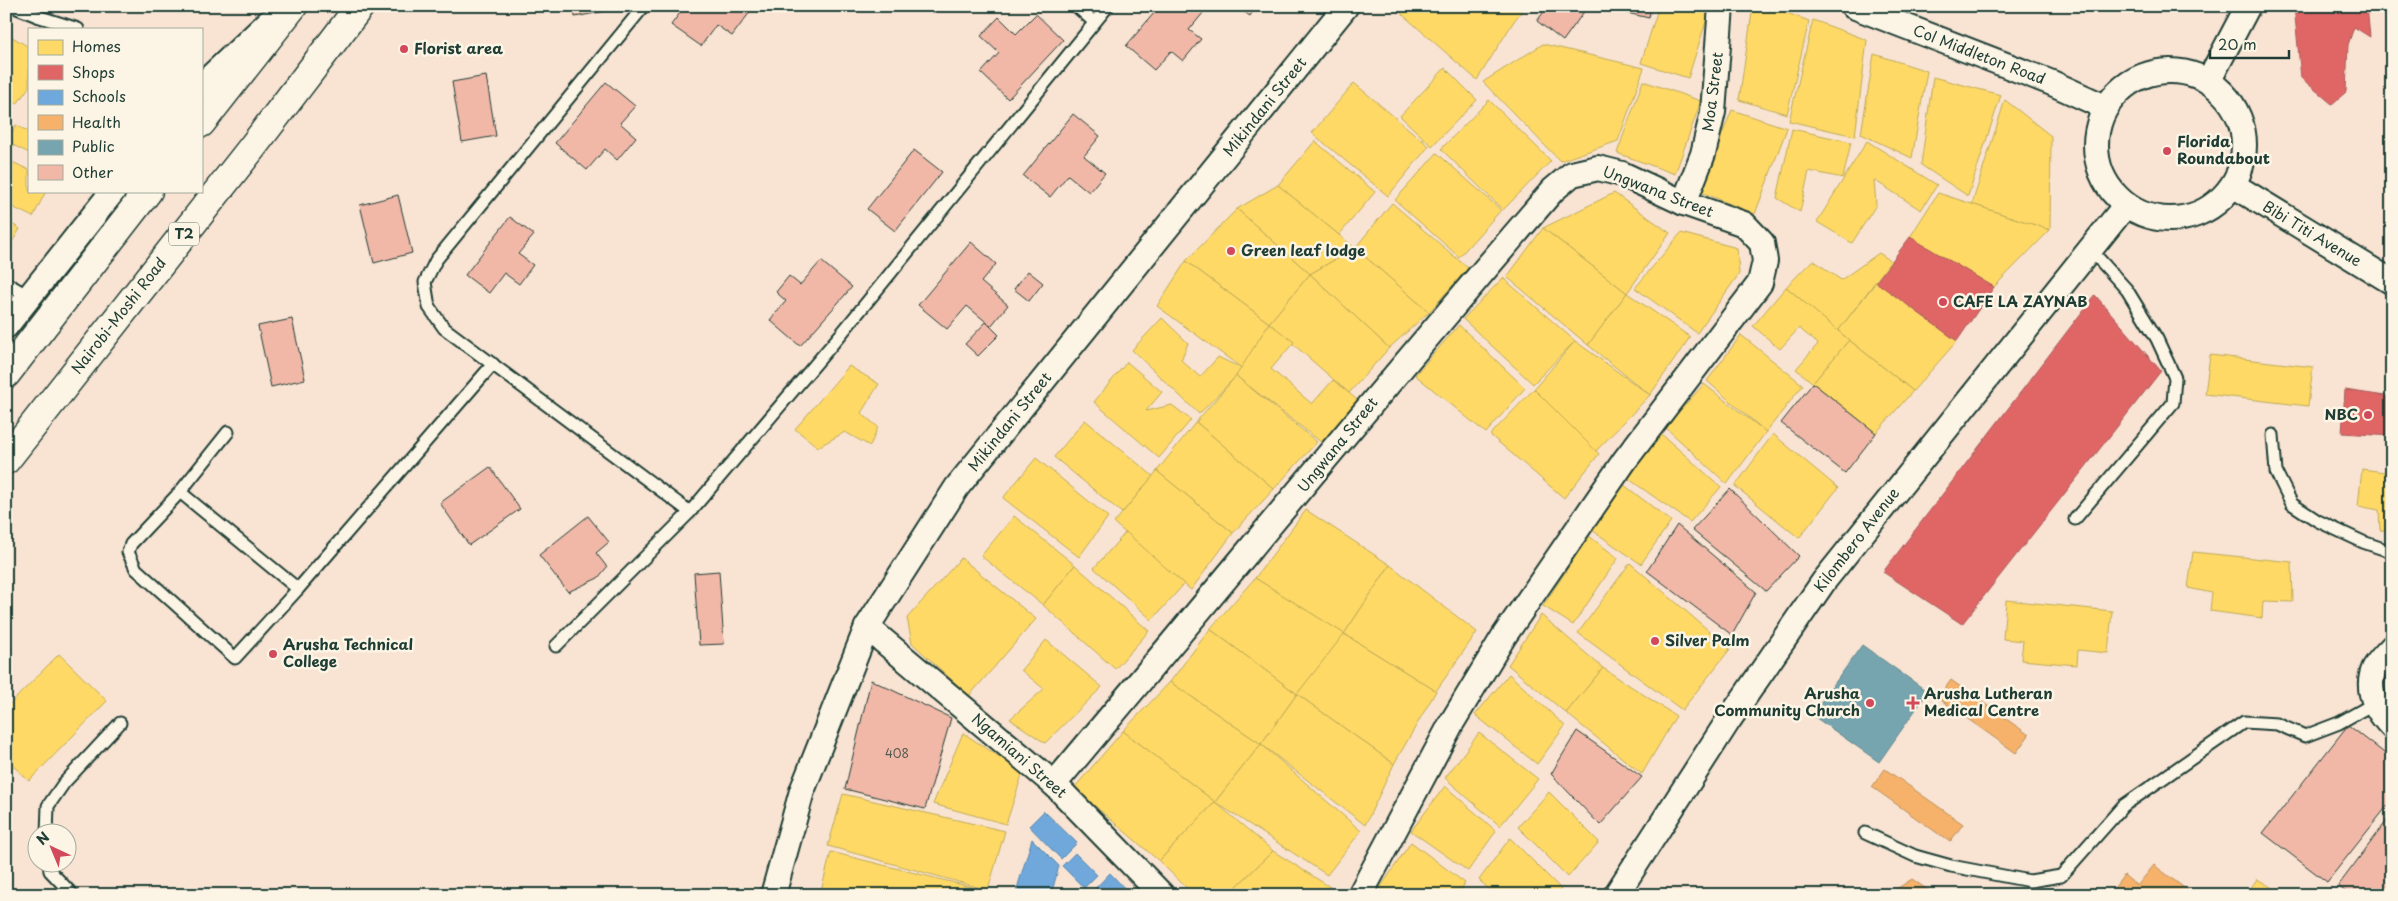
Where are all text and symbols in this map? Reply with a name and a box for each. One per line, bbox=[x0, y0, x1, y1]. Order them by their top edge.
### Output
street label: Col Middleton Road bbox=[1910, 18, 2049, 89]
legend bbox=[28, 28, 202, 192]
scale bar bbox=[2210, 28, 2289, 60]
text: 20 m bbox=[2218, 32, 2257, 55]
text: Homes bbox=[72, 34, 121, 57]
place label: Florist area bbox=[414, 36, 503, 59]
marker: Florist area bbox=[398, 43, 410, 55]
street label: Moa Street bbox=[1695, 50, 1728, 133]
street label: Mikindani Street bbox=[1216, 51, 1311, 161]
text: Shops bbox=[72, 60, 115, 83]
text: Schools bbox=[72, 84, 126, 107]
text: Health bbox=[72, 110, 121, 133]
place label: Florida Roundabout bbox=[2177, 129, 2270, 169]
text: Public bbox=[72, 134, 115, 157]
marker: Florida Roundabout bbox=[2161, 145, 2173, 157]
street label: Ungwana Street bbox=[1600, 159, 1717, 222]
text: Other bbox=[72, 160, 113, 183]
street label: Bibi Titi Avenue bbox=[2259, 194, 2367, 271]
road number: T2 bbox=[169, 222, 199, 245]
place label: Green leaf lodge bbox=[1241, 238, 1365, 261]
marker: Green leaf lodge bbox=[1225, 245, 1237, 257]
street label: Nairobi-Moshi Road bbox=[65, 252, 171, 378]
place label: CAFE LA ZAYNAB bbox=[1953, 289, 2088, 312]
marker: CAFE LA ZAYNAB bbox=[1937, 296, 1949, 308]
street label: Mikindani Street bbox=[961, 366, 1056, 476]
street label: Ungwana Street bbox=[1291, 391, 1383, 497]
place label: NBC bbox=[2325, 402, 2358, 425]
marker: NBC bbox=[2362, 409, 2374, 421]
street label: Kilombero Avenue bbox=[1808, 482, 1904, 596]
place label: Silver Palm bbox=[1665, 628, 1750, 651]
place label: Arusha Technical College bbox=[283, 632, 413, 672]
marker: Silver Palm bbox=[1649, 635, 1661, 647]
marker: Arusha Technical College bbox=[267, 648, 279, 660]
place label: Arusha Community Church bbox=[1714, 681, 1860, 721]
place label: Arusha Lutheran Medical Centre bbox=[1924, 681, 2053, 721]
marker: Arusha Lutheran Medical Centre bbox=[1906, 696, 1920, 710]
marker: Arusha Community Church bbox=[1864, 697, 1876, 709]
street label: Ngamiani Street bbox=[967, 707, 1073, 803]
house number: 408 bbox=[885, 744, 909, 762]
north arrow bbox=[28, 824, 78, 874]
text: N bbox=[31, 827, 54, 850]

